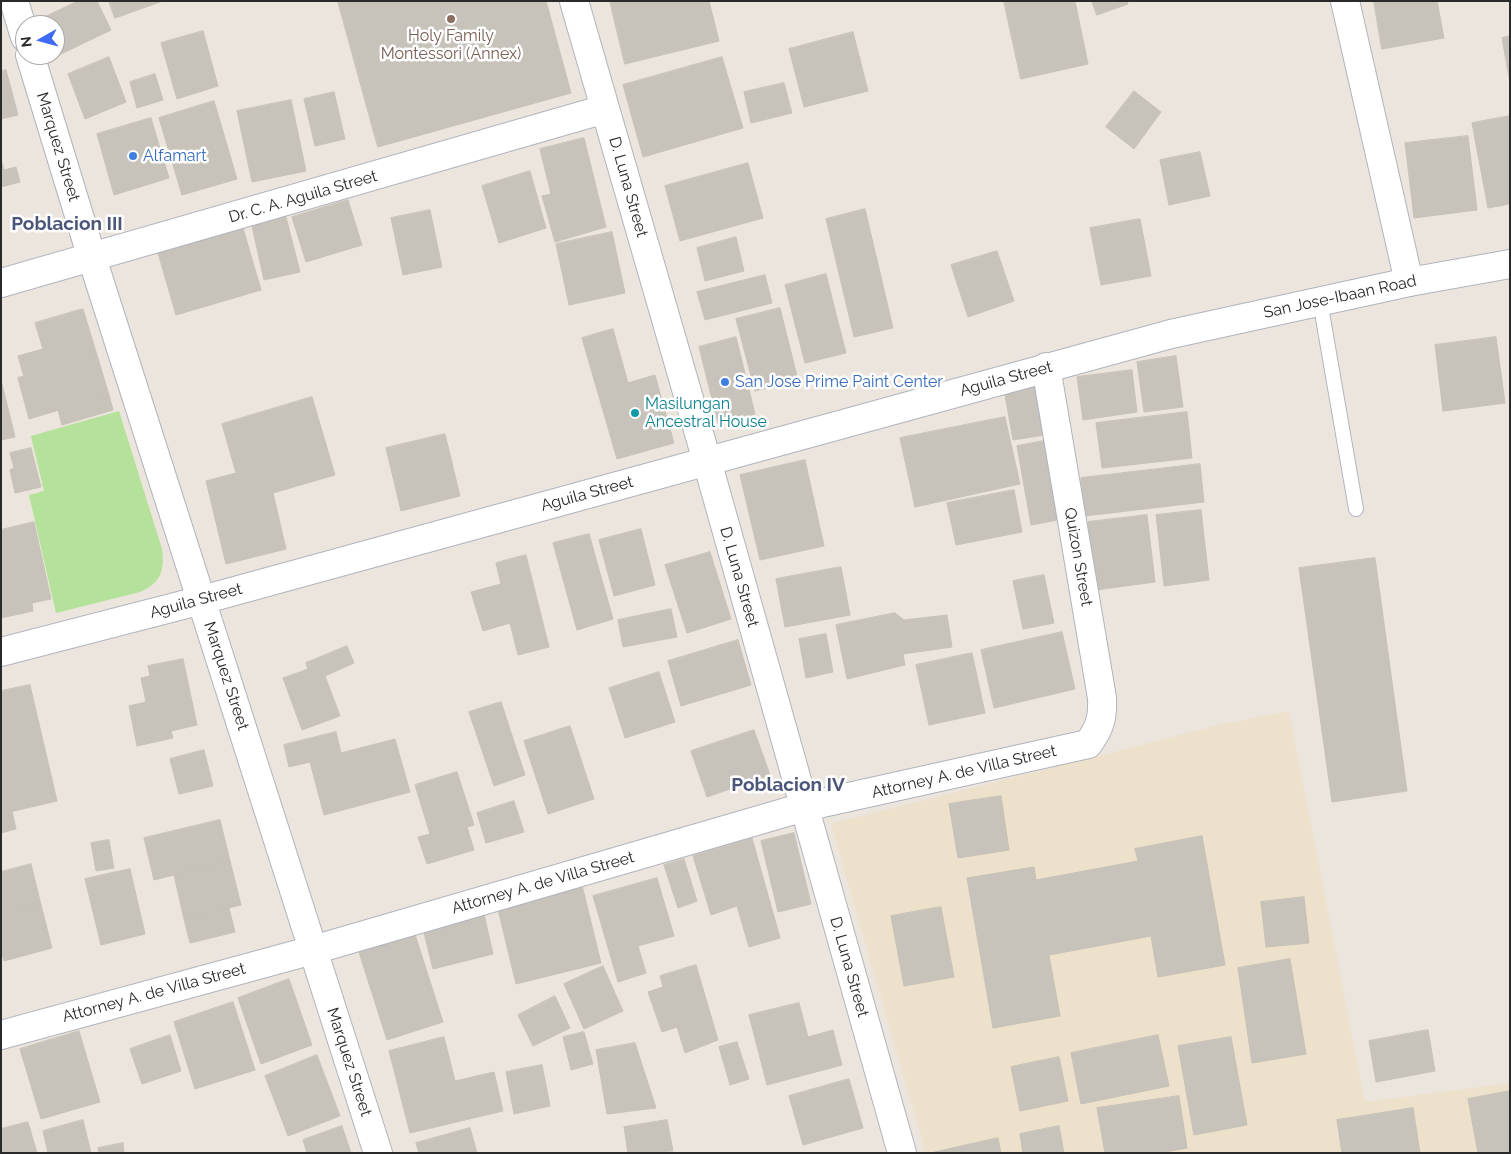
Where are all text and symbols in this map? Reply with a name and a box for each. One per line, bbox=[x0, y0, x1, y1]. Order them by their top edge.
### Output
marker: Holy Family Montessori (Annex) bbox=[445, 13, 457, 25]
north arrow bbox=[15, 15, 65, 65]
place label: Holy Family Montessori (Annex) bbox=[381, 26, 521, 64]
text: N bbox=[18, 35, 35, 48]
street label: Marquez Street bbox=[32, 90, 84, 204]
street label: D. Luna Street bbox=[604, 135, 652, 239]
place label: Alfamart bbox=[143, 146, 207, 166]
marker: Alfamart bbox=[127, 150, 139, 162]
street label: Dr. C. A. Aguila Street bbox=[227, 167, 379, 227]
district label: Poblacion III bbox=[11, 213, 123, 235]
street label: San Jose-Ibaan Road bbox=[1262, 271, 1418, 323]
street label: Aguila Street bbox=[958, 357, 1054, 401]
place label: San Jose Prime Paint Center bbox=[735, 372, 943, 392]
marker: San Jose Prime Paint Center bbox=[719, 376, 731, 388]
place label: Masilungan Ancestral House bbox=[645, 394, 767, 432]
marker: Masilungan Ancestral House bbox=[629, 407, 641, 419]
street label: Aguila Street bbox=[539, 472, 635, 516]
street label: Quizon Street bbox=[1060, 506, 1096, 608]
street label: D. Luna Street bbox=[715, 525, 763, 629]
street label: Aguila Street bbox=[148, 579, 244, 623]
street label: Marquez Street bbox=[199, 619, 253, 733]
street label: Attorney A. de Villa Street bbox=[870, 741, 1058, 803]
district label: Poblacion IV bbox=[731, 774, 845, 796]
street label: Attorney A. de Villa Street bbox=[450, 848, 636, 918]
street label: D. Luna Street bbox=[825, 915, 873, 1019]
street label: Attorney A. de Villa Street bbox=[60, 959, 248, 1027]
street label: Marquez Street bbox=[322, 1005, 376, 1119]

